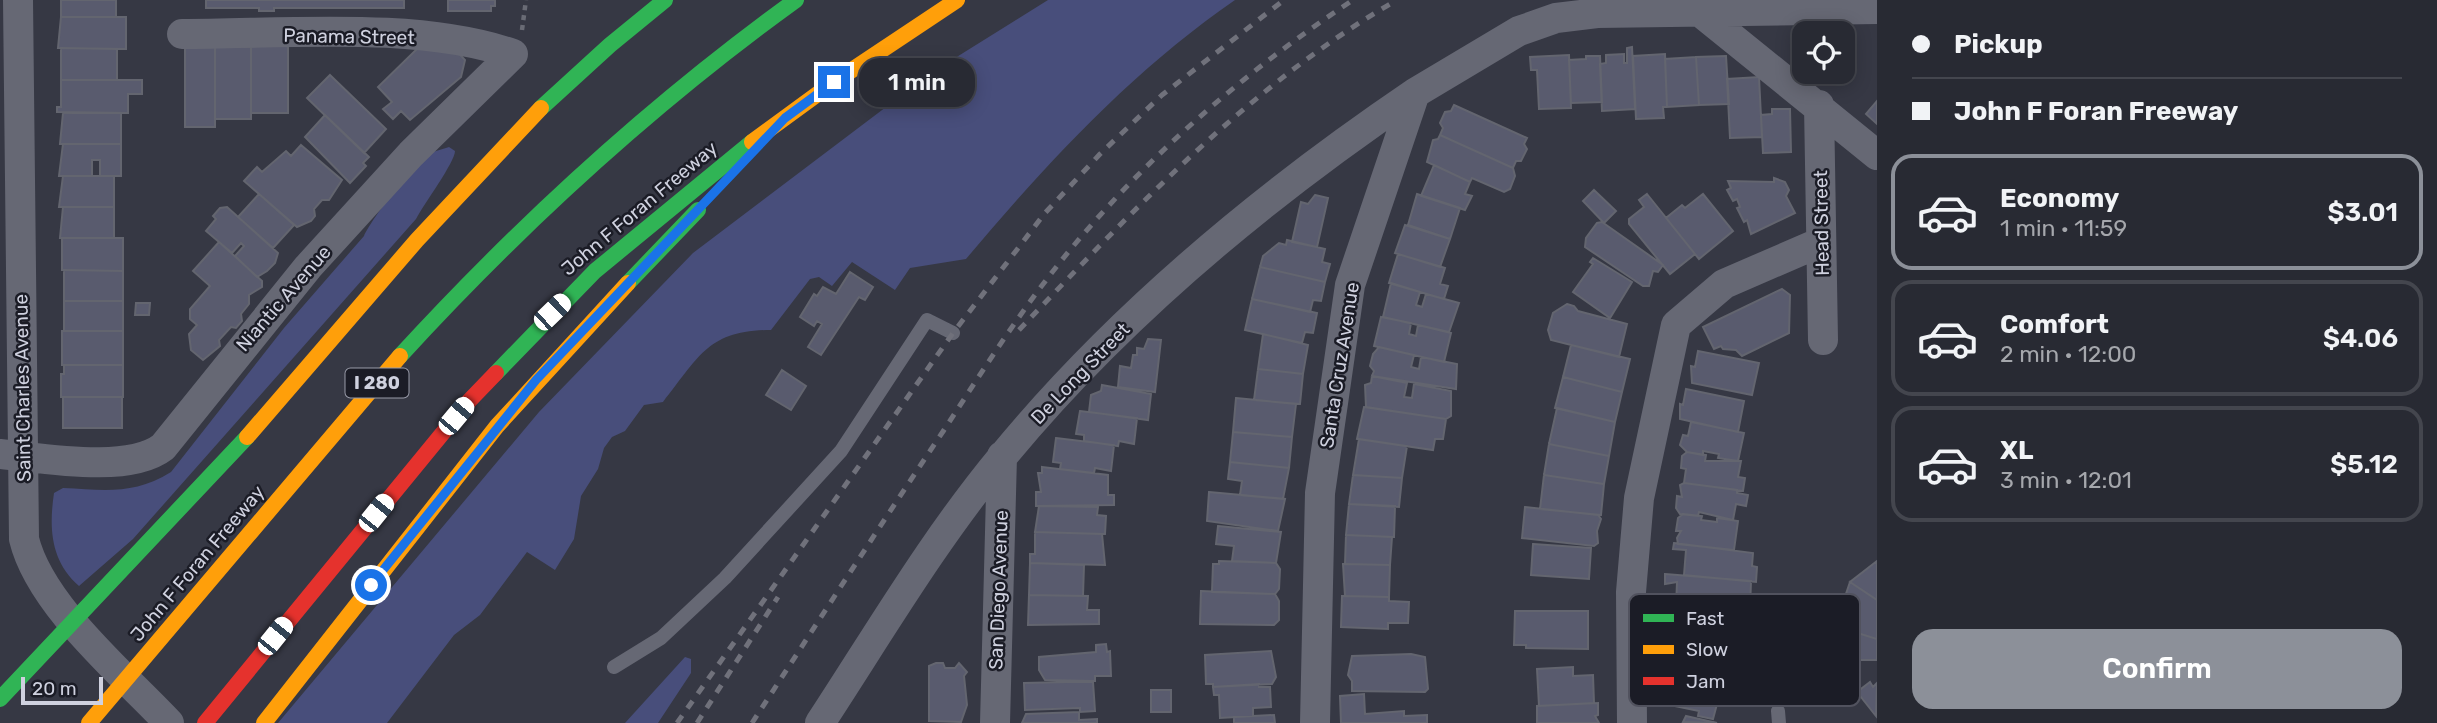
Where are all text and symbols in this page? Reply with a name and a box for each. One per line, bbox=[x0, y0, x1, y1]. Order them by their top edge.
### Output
map controls bbox=[1792, 21, 1855, 84]
button: locate bbox=[1792, 21, 1855, 84]
street label: Panama Street bbox=[283, 24, 415, 49]
text: Pickup bbox=[1954, 29, 2043, 60]
callout: 1 min bbox=[858, 57, 974, 106]
route end bbox=[818, 66, 850, 98]
text: 1 min bbox=[888, 68, 946, 96]
text: John F Foran Freeway bbox=[1954, 96, 2238, 127]
street label: John F Foran Freeway bbox=[557, 136, 722, 280]
street label: Head Street bbox=[1809, 169, 1834, 276]
icon: car bbox=[1916, 181, 1979, 244]
text: Economy bbox=[2000, 183, 2119, 214]
text: $3.01 bbox=[2327, 197, 2398, 228]
text: 1 min · 11:59 bbox=[2000, 214, 2127, 242]
street label: Niantic Avenue bbox=[231, 241, 336, 356]
street label: Santa Cruz Avenue bbox=[1315, 280, 1364, 450]
car bbox=[530, 290, 575, 334]
street label: Saint Charles Avenue bbox=[9, 294, 36, 482]
icon: car bbox=[1916, 307, 1979, 370]
text: Comfort bbox=[2000, 309, 2109, 340]
street label: De Long Street bbox=[1026, 317, 1135, 429]
text: $4.06 bbox=[2323, 323, 2398, 354]
text: 2 min · 12:00 bbox=[2000, 340, 2136, 368]
road number: I 280 bbox=[346, 368, 408, 398]
car bbox=[435, 393, 478, 439]
icon: car bbox=[1916, 433, 1979, 496]
text: XL bbox=[2000, 435, 2033, 466]
text: $5.12 bbox=[2330, 449, 2398, 480]
text: 3 min · 12:01 bbox=[2000, 466, 2132, 494]
street label: John F Foran Freeway bbox=[125, 481, 269, 646]
car bbox=[355, 490, 398, 536]
street label: San Diego Avenue bbox=[984, 510, 1013, 670]
route start bbox=[355, 569, 387, 601]
legend bbox=[1629, 594, 1860, 706]
text: Fast bbox=[1686, 607, 1725, 630]
car bbox=[254, 613, 297, 659]
button: Confirm bbox=[1912, 629, 2402, 709]
text: Slow bbox=[1686, 638, 1728, 661]
text: Jam bbox=[1686, 670, 1725, 693]
scale bar bbox=[21, 674, 103, 706]
text: 20 m bbox=[32, 677, 77, 700]

